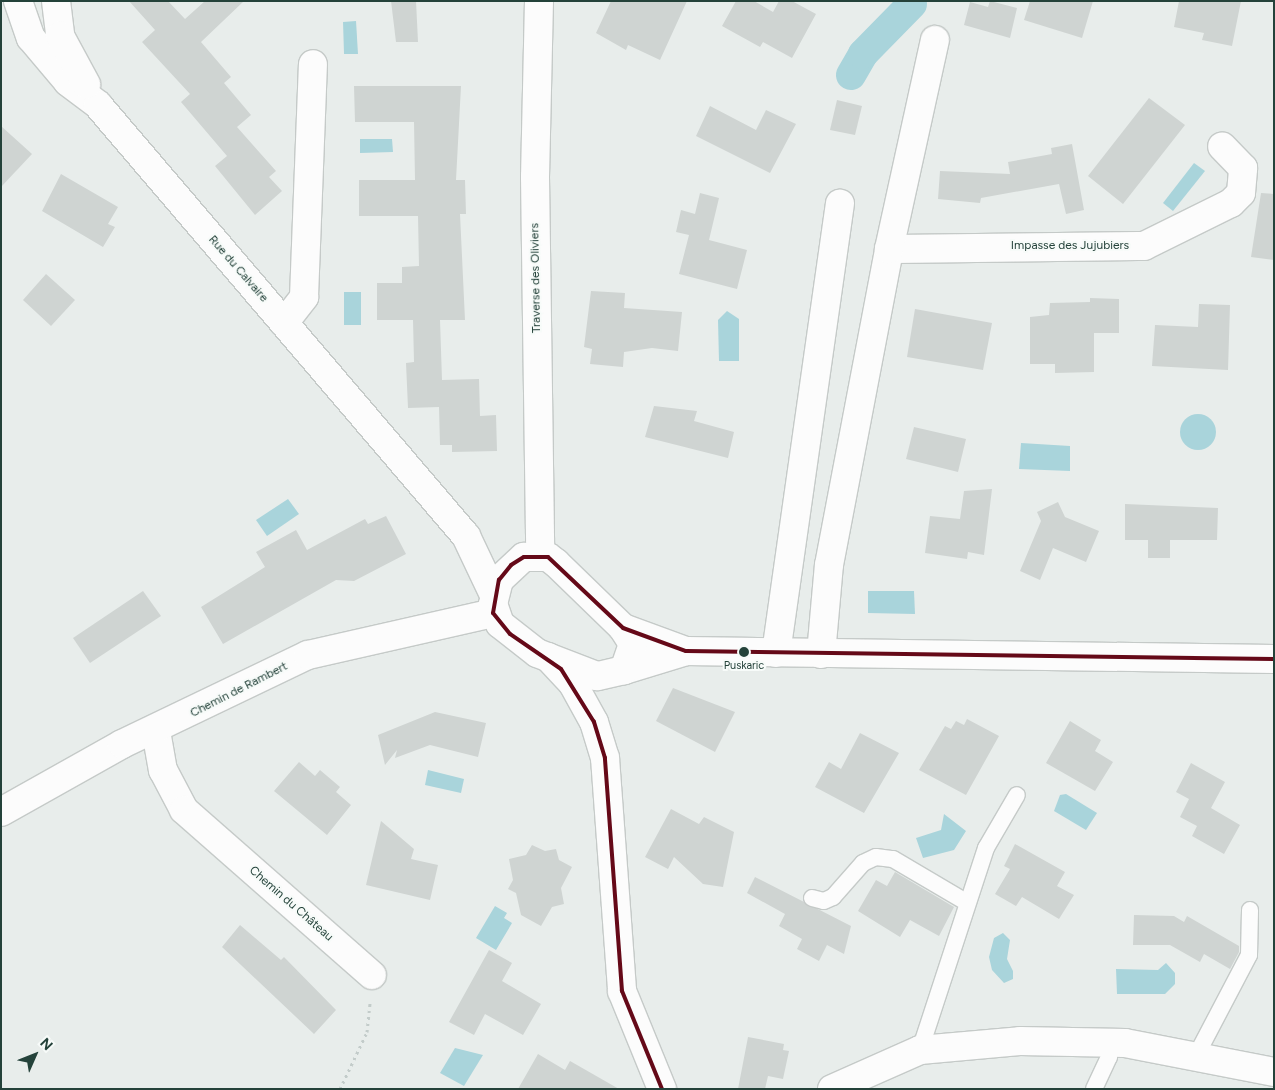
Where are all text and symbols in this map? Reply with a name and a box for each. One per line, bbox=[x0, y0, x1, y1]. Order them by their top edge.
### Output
street label: Traverse des Oliviers bbox=[528, 223, 544, 333]
street label: Rue du Calvaire bbox=[205, 233, 271, 305]
street label: Impasse des Jujubiers bbox=[1011, 239, 1129, 253]
marker: Puskaric bbox=[739, 647, 749, 657]
street label: Chemin de Rambert bbox=[188, 659, 290, 721]
place label: Puskaric bbox=[724, 659, 764, 673]
street label: Chemin du Château bbox=[246, 864, 336, 944]
north arrow bbox=[10, 1030, 60, 1080]
text: N bbox=[36, 1034, 56, 1054]

